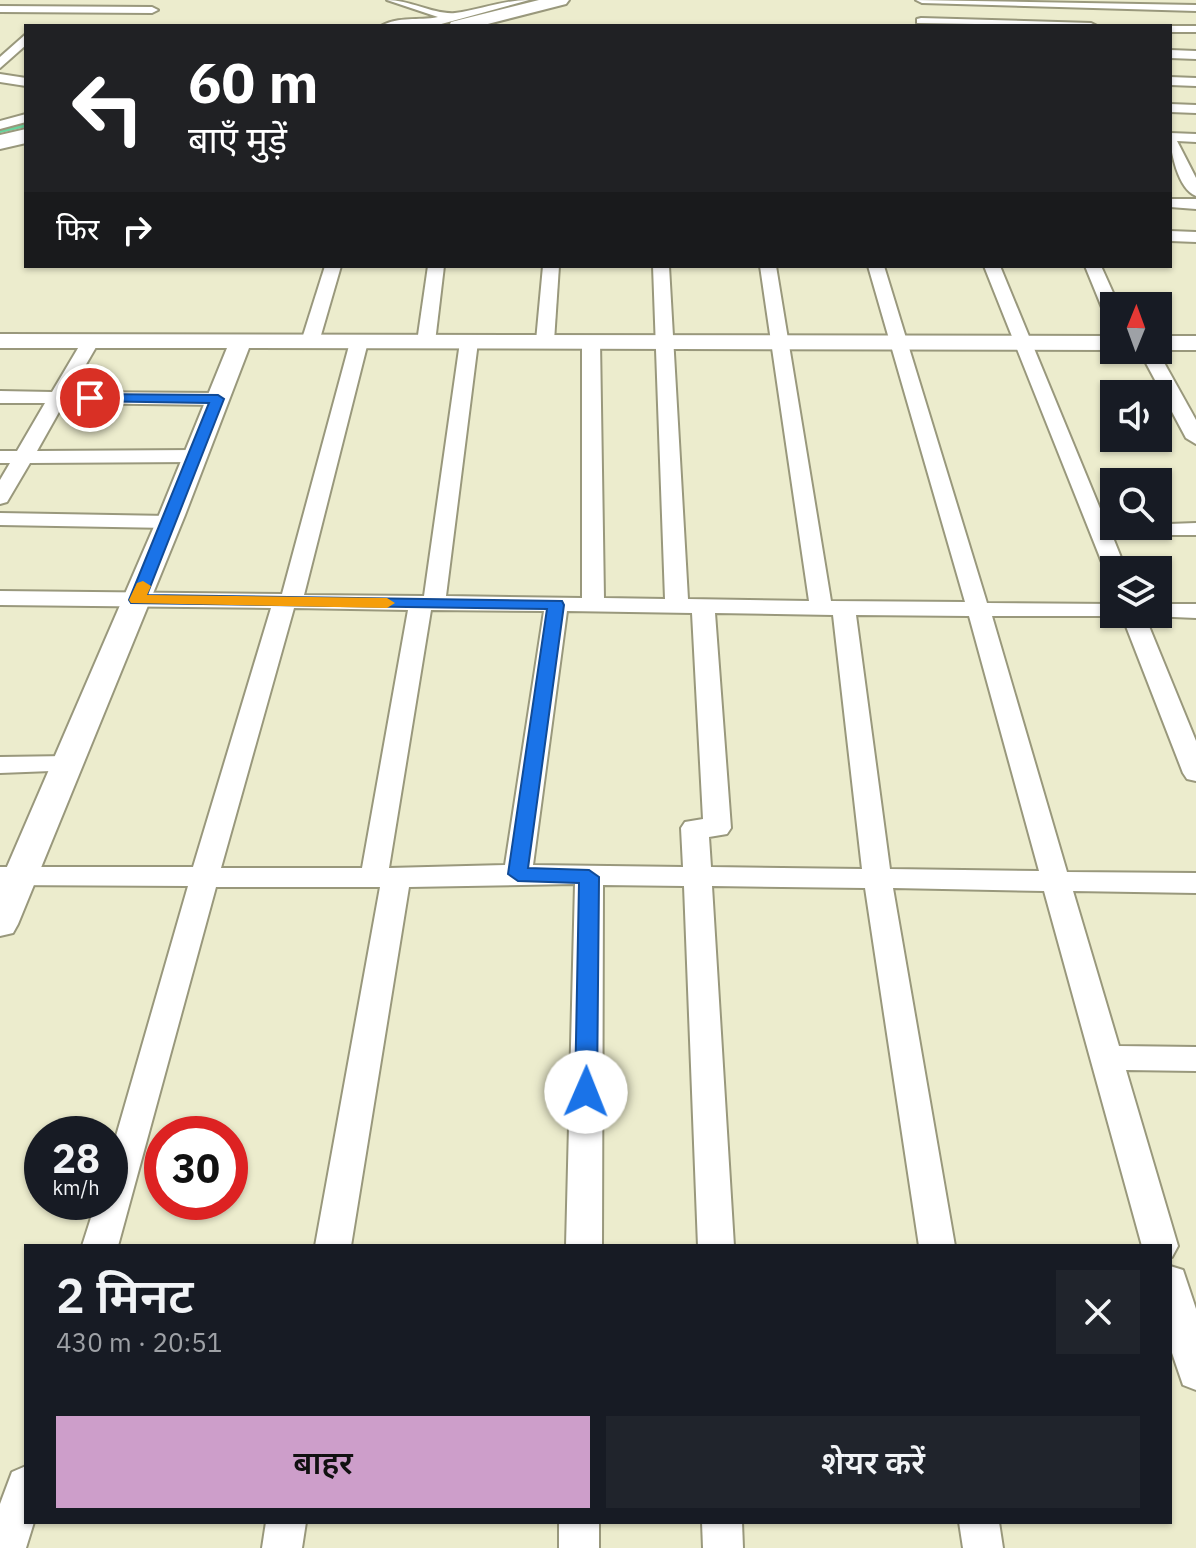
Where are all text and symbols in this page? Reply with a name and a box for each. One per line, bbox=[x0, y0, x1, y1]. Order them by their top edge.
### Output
text: 60 m bbox=[188, 46, 318, 118]
icon: left bbox=[56, 56, 160, 160]
text: बाएँ मुड़ें bbox=[188, 116, 287, 163]
icon: right bbox=[115, 208, 159, 252]
text: फिर bbox=[56, 209, 99, 248]
north arrow bbox=[1100, 292, 1172, 364]
map controls bbox=[1100, 292, 1172, 628]
pin bbox=[56, 364, 124, 432]
icon: arrive bbox=[68, 376, 112, 420]
button: sound bbox=[1100, 380, 1172, 452]
button: search bbox=[1100, 468, 1172, 540]
button: layers bbox=[1100, 556, 1172, 628]
position arrow bbox=[544, 1050, 628, 1134]
speed limit sign: 30 bbox=[144, 1116, 248, 1220]
text: 28 bbox=[52, 1132, 100, 1184]
text: km/h bbox=[52, 1174, 100, 1201]
text: 2 मिनट bbox=[56, 1264, 194, 1326]
button: close bbox=[1056, 1270, 1140, 1354]
text: 430 m · 20:51 bbox=[56, 1325, 222, 1359]
button: बाहर bbox=[56, 1416, 590, 1508]
button: शेयर करें bbox=[606, 1416, 1140, 1508]

